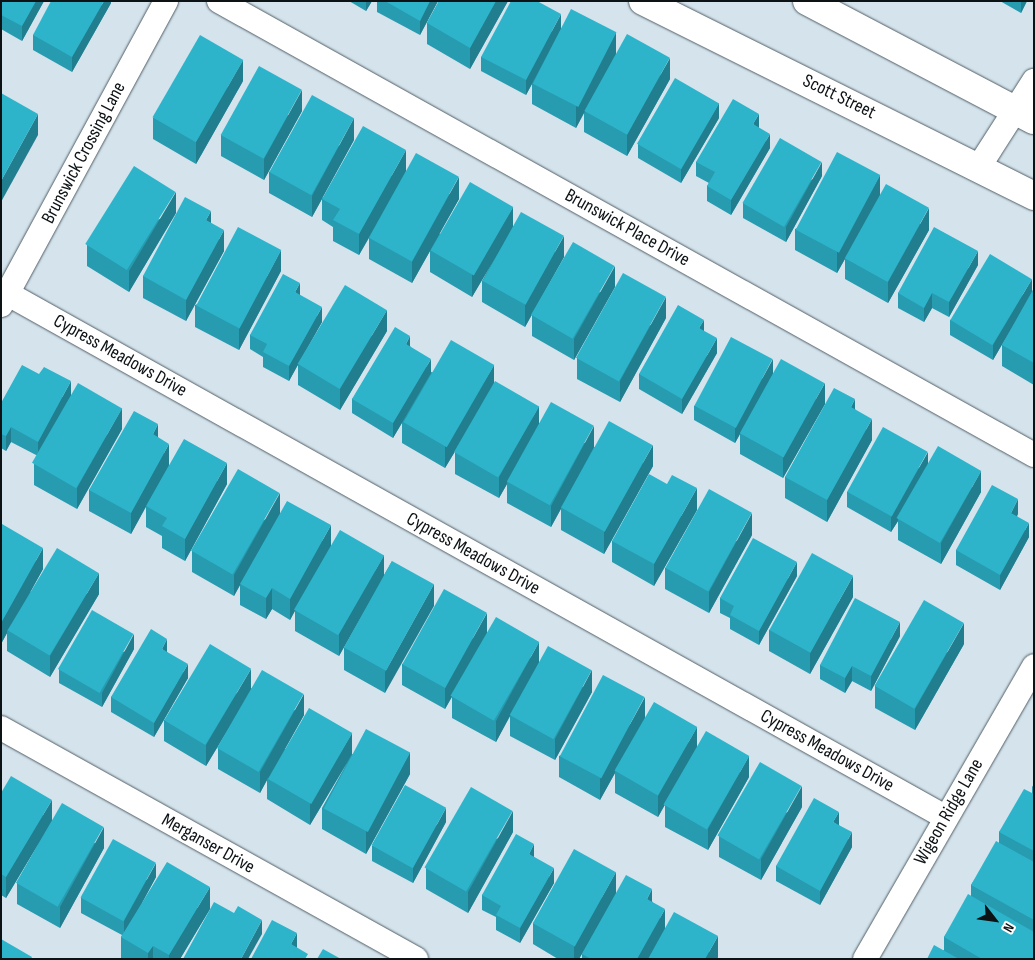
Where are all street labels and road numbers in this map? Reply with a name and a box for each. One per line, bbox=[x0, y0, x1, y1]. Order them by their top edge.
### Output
street label: Scott Street bbox=[799, 70, 879, 124]
street label: Brunswick Crossing Lane bbox=[37, 78, 131, 228]
street label: Brunswick Place Drive bbox=[561, 184, 693, 272]
street label: Cypress Meadows Drive bbox=[49, 310, 191, 402]
street label: Cypress Meadows Drive bbox=[402, 508, 544, 600]
street label: Cypress Meadows Drive bbox=[756, 705, 898, 797]
street label: Wigeon Ridge Lane bbox=[909, 755, 989, 869]
street label: Merganser Drive bbox=[158, 809, 258, 879]

